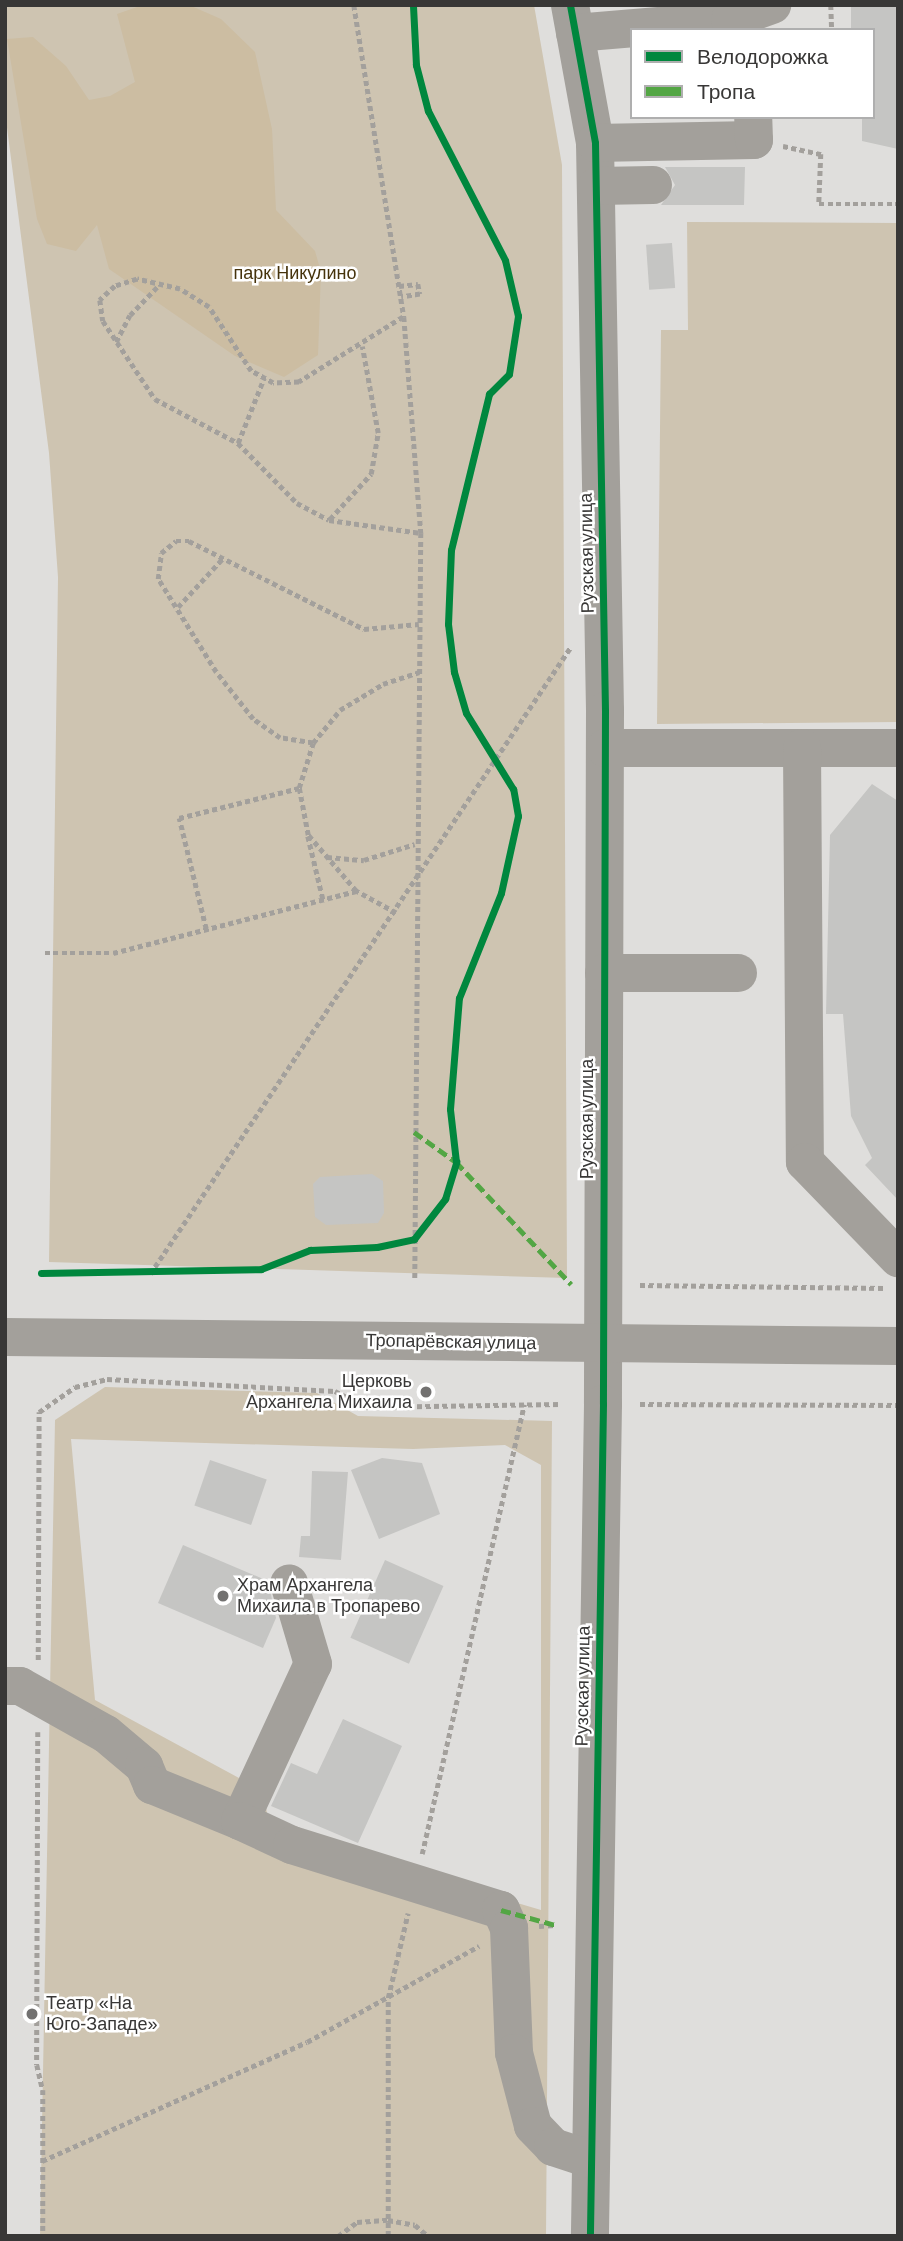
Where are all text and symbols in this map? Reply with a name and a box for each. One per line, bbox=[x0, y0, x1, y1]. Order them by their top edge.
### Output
legend bbox=[630, 28, 875, 119]
text: Велодорожка bbox=[697, 45, 828, 68]
text: Тропа bbox=[697, 80, 755, 103]
park label: парк Никулино bbox=[234, 262, 356, 284]
street label: Рузская улица bbox=[575, 493, 599, 613]
street label: Рузская улица bbox=[576, 1059, 598, 1179]
street label: Тропарёвская улица bbox=[365, 1330, 537, 1354]
place label: Церковь Архангела Михаила bbox=[246, 1371, 412, 1414]
marker: Церковь Архангела Михаила bbox=[418, 1384, 434, 1400]
place label: Храм Архангела Михаила в Тропарево bbox=[237, 1575, 420, 1618]
marker: Храм Архангела Михаила в Тропарево bbox=[215, 1588, 231, 1604]
street label: Рузская улица bbox=[571, 1626, 595, 1746]
place label: Театр «На Юго-Западе» bbox=[46, 1993, 158, 2036]
marker: Театр «На Юго-Западе» bbox=[24, 2006, 40, 2022]

